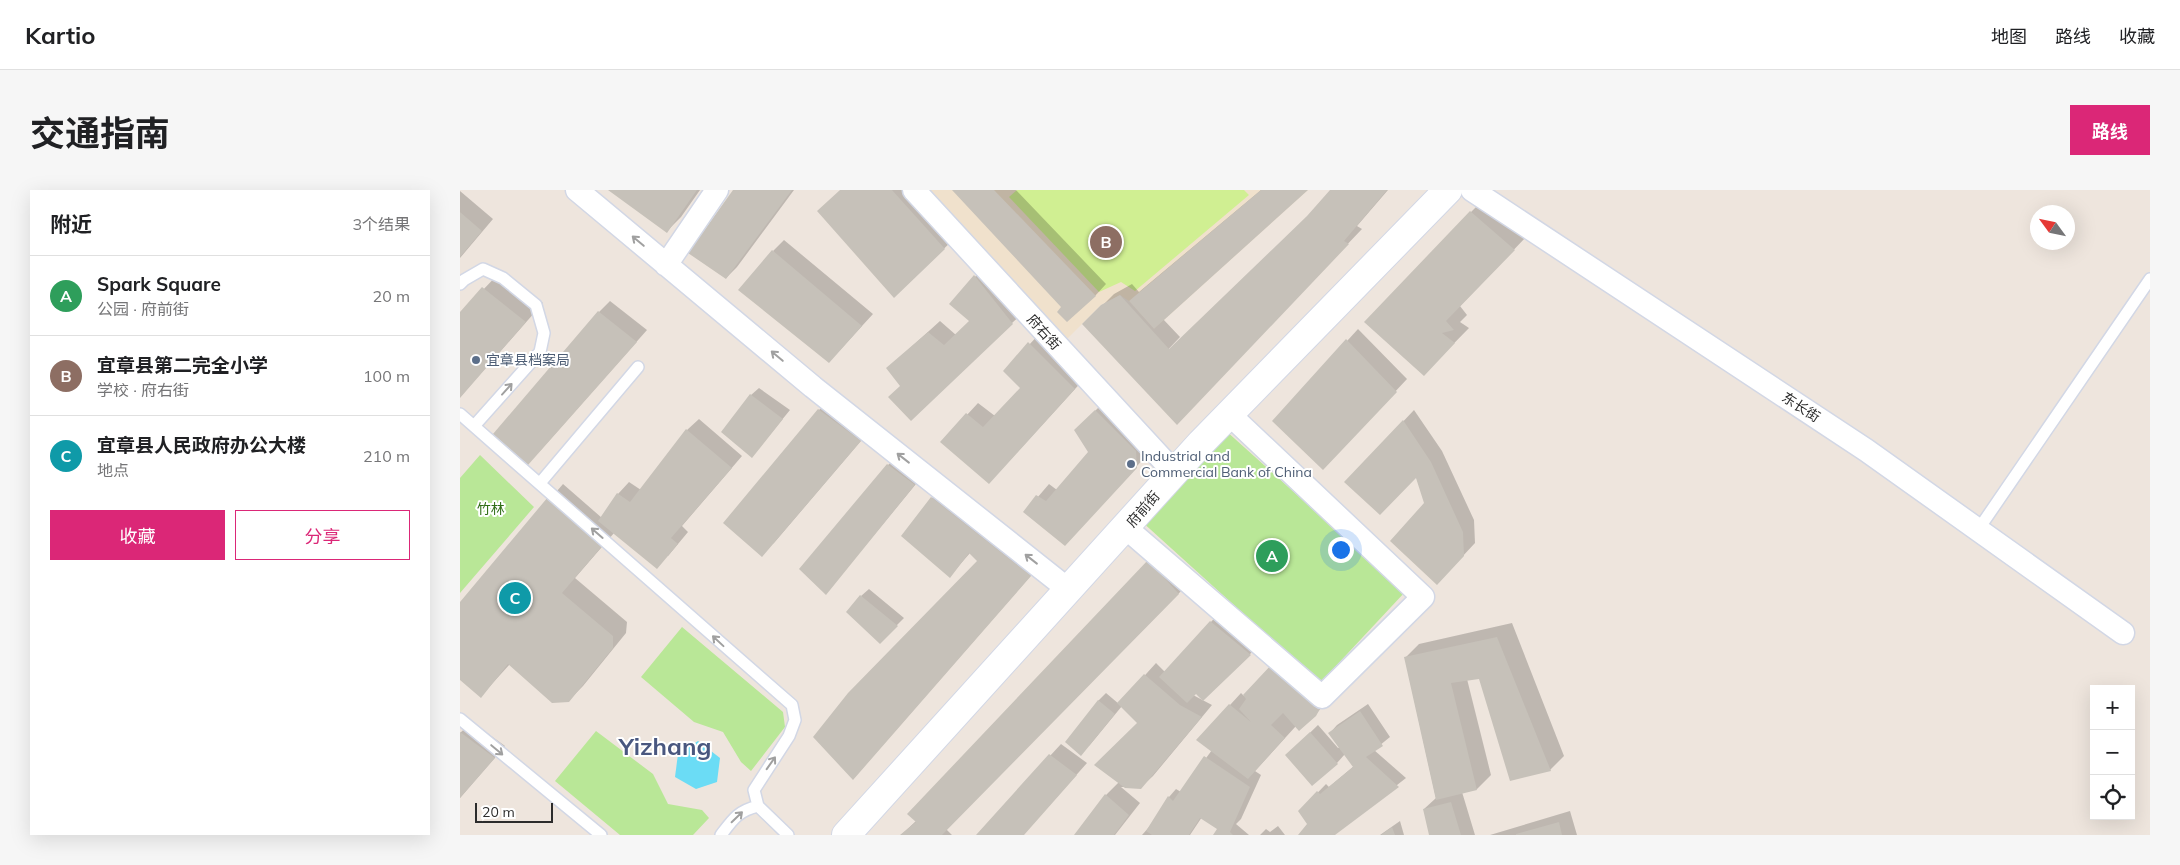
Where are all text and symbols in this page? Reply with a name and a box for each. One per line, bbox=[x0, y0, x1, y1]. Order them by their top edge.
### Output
text: Kartio bbox=[25, 20, 96, 50]
text: 地图 bbox=[1991, 25, 2027, 48]
text: 路线 bbox=[2055, 25, 2091, 48]
text: 收藏 bbox=[2119, 25, 2155, 48]
button: 路线 bbox=[2070, 105, 2150, 155]
text: 交通指南 bbox=[30, 111, 170, 155]
north arrow bbox=[2030, 205, 2075, 250]
text: 附近 bbox=[50, 211, 92, 237]
text: 3个结果 bbox=[352, 214, 410, 234]
pin: B bbox=[1090, 223, 1122, 261]
one-way arrow bbox=[632, 236, 645, 247]
text: Spark Square bbox=[97, 272, 221, 296]
text: A bbox=[60, 286, 72, 306]
text: 20 m bbox=[373, 286, 410, 306]
text: 公园 · 府前街 bbox=[97, 299, 189, 319]
street label: 府右街 bbox=[1023, 310, 1065, 354]
place label: 宜章县档案局 bbox=[486, 351, 570, 369]
one-way arrow bbox=[770, 351, 783, 362]
text: 宜章县第二完全小学 bbox=[97, 353, 268, 377]
marker: 宜章县档案局 bbox=[470, 354, 482, 366]
text: B bbox=[60, 366, 72, 386]
text: 100 m bbox=[363, 366, 410, 386]
text: 学校 · 府右街 bbox=[97, 380, 189, 400]
one-way arrow bbox=[501, 383, 512, 396]
street label: 东长街 bbox=[1778, 388, 1824, 426]
text: 宜章县人民政府办公大楼 bbox=[97, 433, 306, 457]
text: C bbox=[61, 446, 71, 466]
text: 210 m bbox=[363, 446, 410, 466]
place label: Industrial and Commercial Bank of China bbox=[1141, 447, 1312, 481]
one-way arrow bbox=[897, 453, 910, 464]
marker: Industrial and Commercial Bank of China bbox=[1125, 458, 1137, 470]
text: 地点 bbox=[97, 460, 129, 480]
street label: 府前街 bbox=[1122, 487, 1164, 531]
park label: 竹林 bbox=[477, 500, 505, 518]
button: 收藏 bbox=[50, 510, 225, 560]
button: 分享 bbox=[235, 510, 410, 560]
one-way arrow bbox=[590, 527, 603, 538]
pin: A bbox=[1256, 537, 1288, 575]
your location bbox=[1328, 537, 1354, 563]
one-way arrow bbox=[1025, 553, 1038, 564]
pin: C bbox=[499, 579, 531, 617]
one-way arrow bbox=[712, 635, 724, 647]
map controls bbox=[2090, 685, 2135, 820]
button: + bbox=[2090, 685, 2135, 730]
button: − bbox=[2090, 730, 2135, 775]
district label: Yizhang bbox=[618, 731, 711, 761]
one-way arrow bbox=[491, 744, 504, 756]
one-way arrow bbox=[765, 756, 776, 770]
button: locate bbox=[2090, 775, 2135, 820]
scale bar bbox=[475, 800, 552, 823]
text: 20 m bbox=[482, 803, 515, 821]
one-way arrow bbox=[730, 811, 742, 823]

